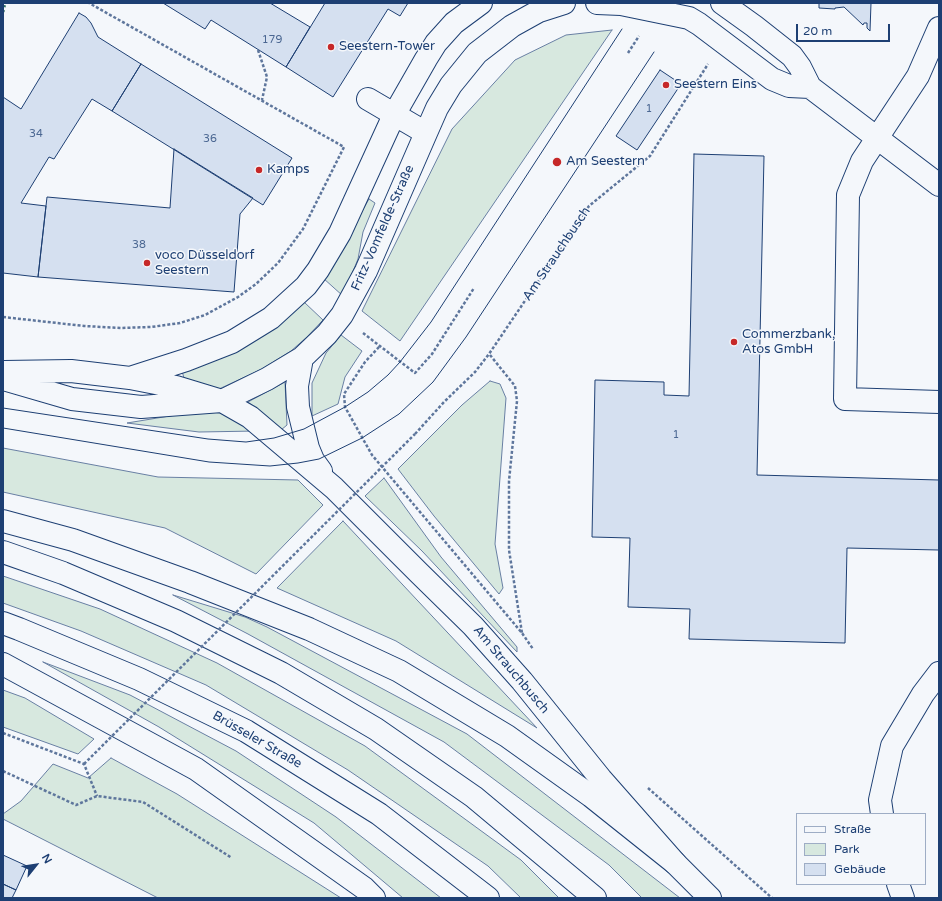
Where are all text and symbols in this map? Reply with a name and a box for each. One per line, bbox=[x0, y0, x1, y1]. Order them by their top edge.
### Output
scale bar bbox=[798, 16, 892, 42]
text: 20 m bbox=[803, 24, 832, 38]
house number: 179 bbox=[262, 33, 282, 47]
place label: Seestern-Tower bbox=[339, 39, 435, 55]
marker: Seestern-Tower bbox=[326, 42, 336, 52]
place label: Seestern Eins bbox=[674, 77, 757, 93]
marker: Seestern Eins bbox=[661, 80, 671, 90]
house number: 1 bbox=[646, 102, 652, 116]
house number: 34 bbox=[29, 127, 43, 141]
house number: 36 bbox=[203, 132, 217, 146]
place label: Am Seestern bbox=[566, 154, 645, 170]
marker: Am Seestern bbox=[551, 156, 563, 168]
place label: Kamps bbox=[267, 162, 309, 178]
street label: Fritz-Vomfelde-Straße bbox=[348, 163, 418, 293]
marker: Kamps bbox=[254, 165, 264, 175]
street label: Am Strauchbusch bbox=[520, 204, 594, 304]
house number: 38 bbox=[132, 238, 146, 252]
place label: voco Düsseldorf Seestern bbox=[155, 248, 255, 279]
marker: voco Düsseldorf Seestern bbox=[142, 258, 152, 268]
place label: Commerzbank, Atos GmbH bbox=[742, 327, 835, 358]
marker: Commerzbank, Atos GmbH bbox=[729, 337, 739, 347]
house number: 1 bbox=[673, 428, 679, 442]
street label: Am Strauchbusch bbox=[470, 623, 552, 717]
street label: Brüsseler Straße bbox=[209, 708, 305, 772]
legend bbox=[796, 813, 926, 885]
text: Straße bbox=[834, 822, 871, 836]
text: Park bbox=[834, 842, 860, 856]
north arrow bbox=[16, 845, 56, 885]
text: N bbox=[39, 852, 55, 866]
text: Gebäude bbox=[834, 862, 886, 876]

